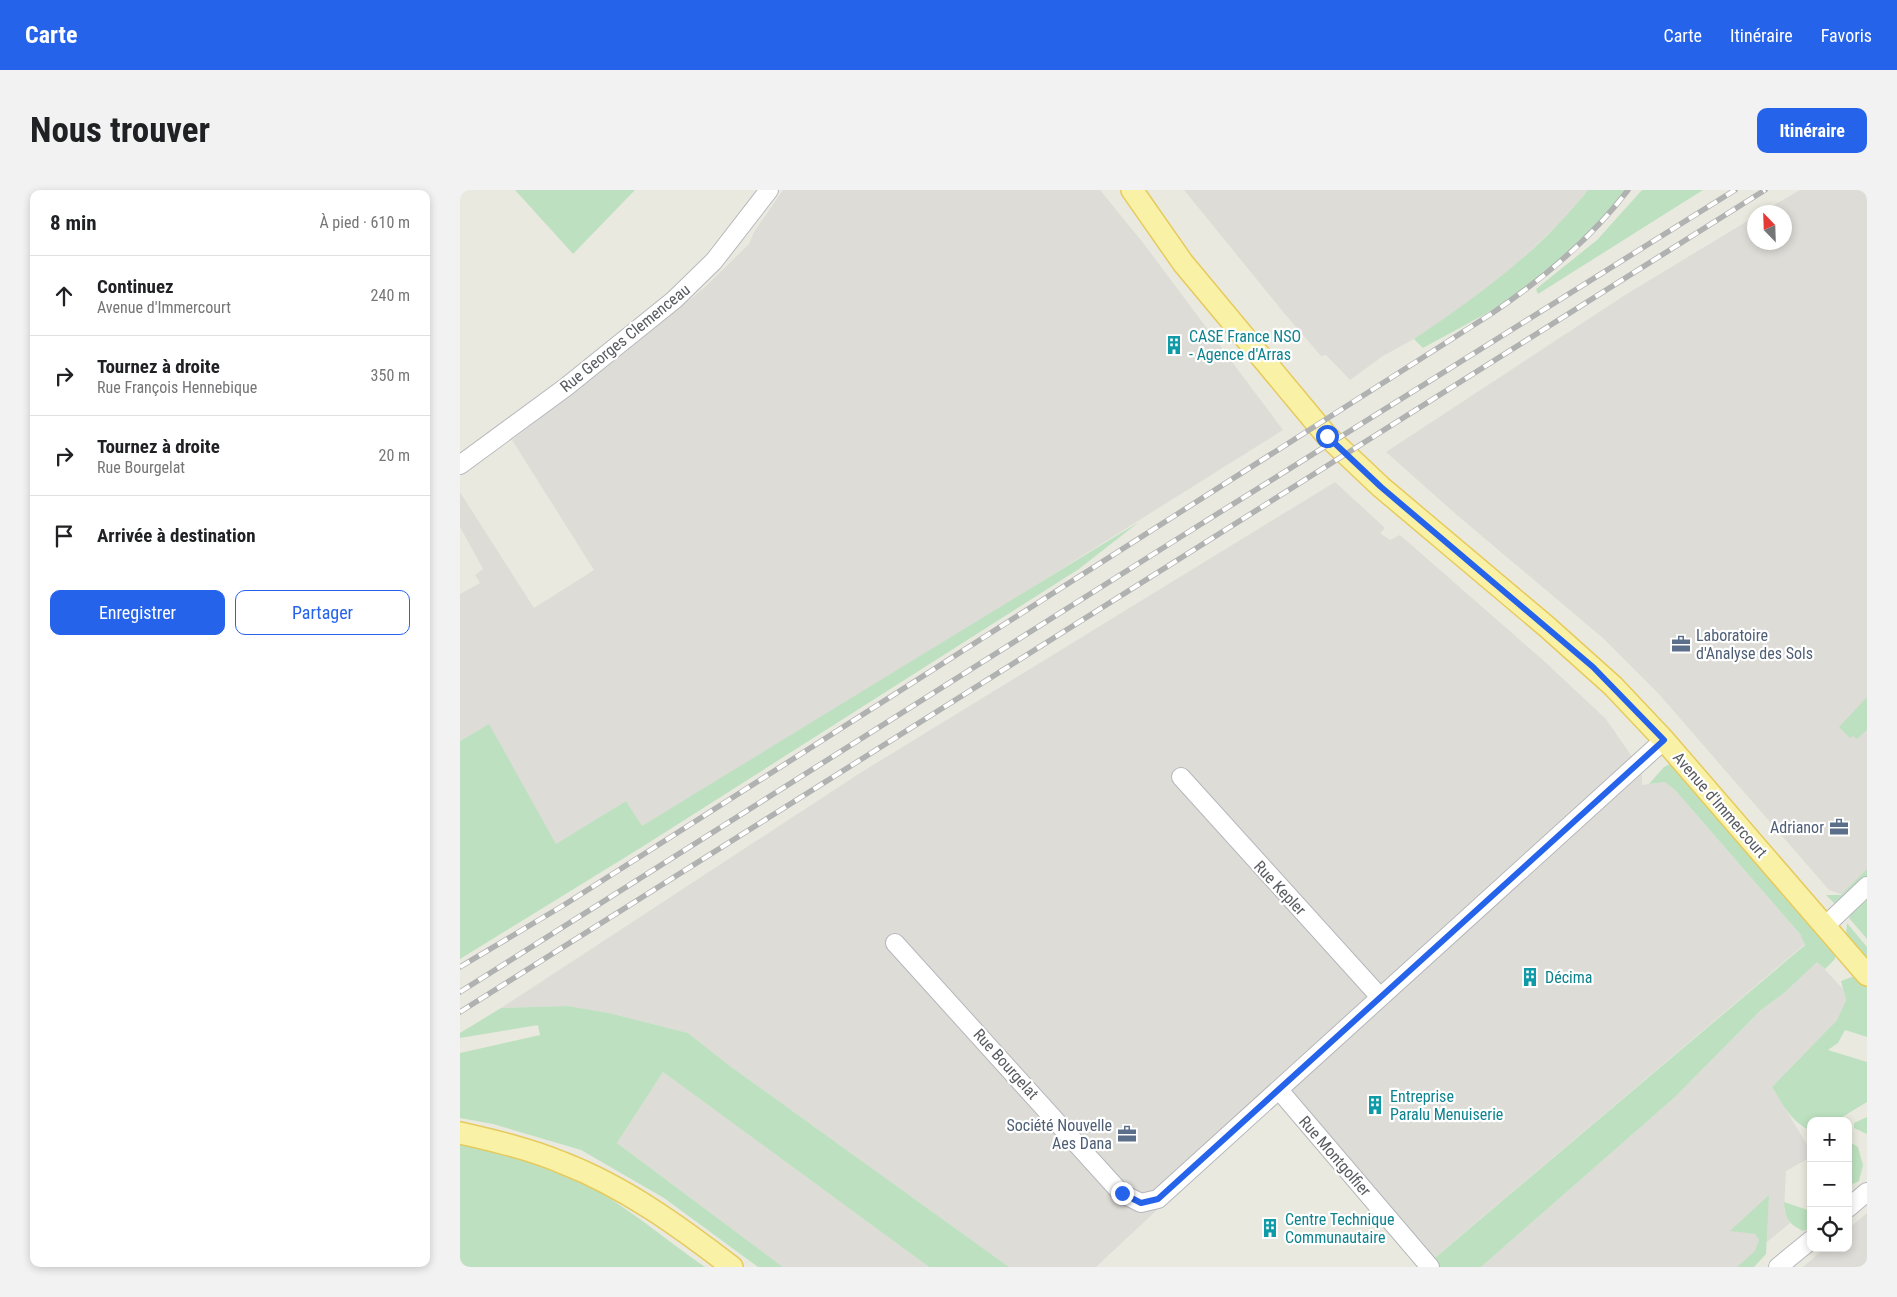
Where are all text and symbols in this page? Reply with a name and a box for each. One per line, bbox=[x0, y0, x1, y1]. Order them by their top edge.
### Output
text: Carte bbox=[25, 21, 77, 49]
text: Carte bbox=[1663, 25, 1702, 46]
text: Itinéraire bbox=[1730, 25, 1793, 46]
text: Favoris bbox=[1821, 25, 1872, 46]
button: Itinéraire bbox=[1757, 108, 1867, 153]
text: Nous trouver bbox=[30, 110, 210, 151]
north arrow bbox=[1747, 205, 1792, 250]
text: 8 min bbox=[50, 211, 97, 235]
text: À pied · 610 m bbox=[319, 213, 410, 232]
text: Continuez bbox=[97, 275, 174, 298]
street label: Rue Georges Clemenceau bbox=[556, 280, 694, 396]
icon: ahead bbox=[50, 282, 78, 310]
text: 240 m bbox=[371, 286, 410, 305]
text: Avenue d'Immercourt bbox=[97, 298, 231, 317]
place label: CASE France NSO - Agence d'Arras bbox=[1189, 327, 1301, 364]
building icon: CASE France NSO - Agence d'Arras bbox=[1163, 334, 1185, 356]
text: Tournez à droite bbox=[97, 355, 220, 378]
icon: right bbox=[50, 362, 78, 390]
text: 350 m bbox=[371, 366, 410, 385]
text: Rue François Hennebique bbox=[97, 378, 257, 397]
route start bbox=[1316, 425, 1339, 448]
text: Tournez à droite bbox=[97, 435, 220, 458]
icon: right bbox=[50, 442, 78, 470]
text: 20 m bbox=[378, 446, 410, 465]
text: Rue Bourgelat bbox=[97, 458, 185, 477]
icon: arrive bbox=[50, 522, 78, 550]
text: Arrivée à destination bbox=[97, 524, 256, 547]
button: Enregistrer bbox=[50, 590, 225, 635]
button: Partager bbox=[235, 590, 410, 635]
place label: Laboratoire d'Analyse des Sols bbox=[1696, 626, 1813, 663]
office icon: Laboratoire d'Analyse des Sols bbox=[1670, 633, 1692, 655]
street label: Avenue d'Immercourt bbox=[1669, 748, 1771, 862]
office icon: Adrianor bbox=[1828, 816, 1850, 838]
place label: Adrianor bbox=[1770, 818, 1824, 837]
street label: Rue Kepler bbox=[1250, 857, 1310, 919]
building icon: Décima bbox=[1519, 966, 1541, 988]
place label: Décima bbox=[1545, 968, 1592, 987]
street label: Rue Bourgelat bbox=[969, 1025, 1043, 1103]
place label: Entreprise Paralu Menuiserie bbox=[1390, 1087, 1503, 1124]
building icon: Entreprise Paralu Menuiserie bbox=[1364, 1094, 1386, 1116]
street label: Rue Montgolfier bbox=[1295, 1112, 1375, 1200]
place label: Société Nouvelle Aes Dana bbox=[1006, 1116, 1112, 1153]
map controls bbox=[1807, 1117, 1852, 1252]
button: + bbox=[1807, 1117, 1852, 1162]
office icon: Société Nouvelle Aes Dana bbox=[1116, 1123, 1138, 1145]
button: − bbox=[1807, 1162, 1852, 1207]
route end bbox=[1111, 1182, 1134, 1205]
button: locate bbox=[1807, 1207, 1852, 1252]
place label: Centre Technique Communautaire bbox=[1285, 1210, 1394, 1247]
building icon: Centre Technique Communautaire bbox=[1259, 1217, 1281, 1239]

